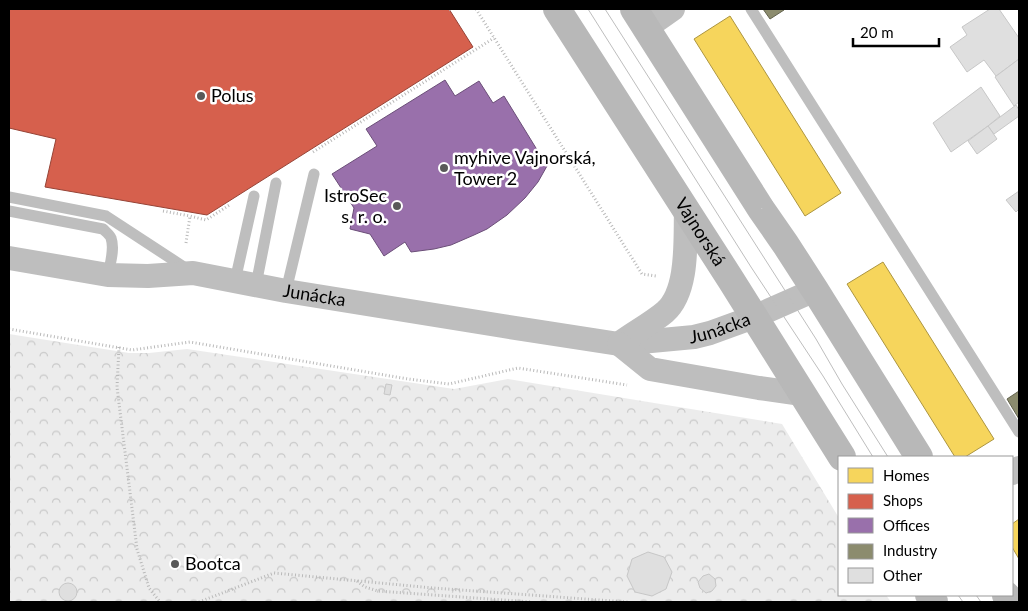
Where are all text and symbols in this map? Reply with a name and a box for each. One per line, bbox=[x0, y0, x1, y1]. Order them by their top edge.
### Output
scale bar bbox=[853, 15, 939, 47]
text: 20 m bbox=[860, 23, 894, 41]
place label: Polus bbox=[211, 84, 254, 106]
marker: Polus bbox=[195, 90, 207, 102]
place label: myhive Vajnorská, Tower 2 bbox=[454, 146, 596, 189]
marker: myhive Vajnorská, Tower 2 bbox=[438, 162, 450, 174]
place label: IstroSec s. r. o. bbox=[324, 184, 387, 227]
street label: Vajnorská bbox=[671, 193, 731, 270]
marker: IstroSec s. r. o. bbox=[391, 200, 403, 212]
street label: Junácka bbox=[282, 279, 347, 310]
street label: Junácka bbox=[689, 307, 753, 347]
legend bbox=[838, 456, 1013, 596]
text: Homes bbox=[883, 466, 929, 484]
text: Shops bbox=[883, 491, 923, 509]
text: Offices bbox=[883, 516, 930, 534]
text: Industry bbox=[883, 541, 938, 559]
place label: Bootca bbox=[185, 552, 241, 574]
marker: Bootca bbox=[169, 558, 181, 570]
text: Other bbox=[883, 566, 923, 584]

